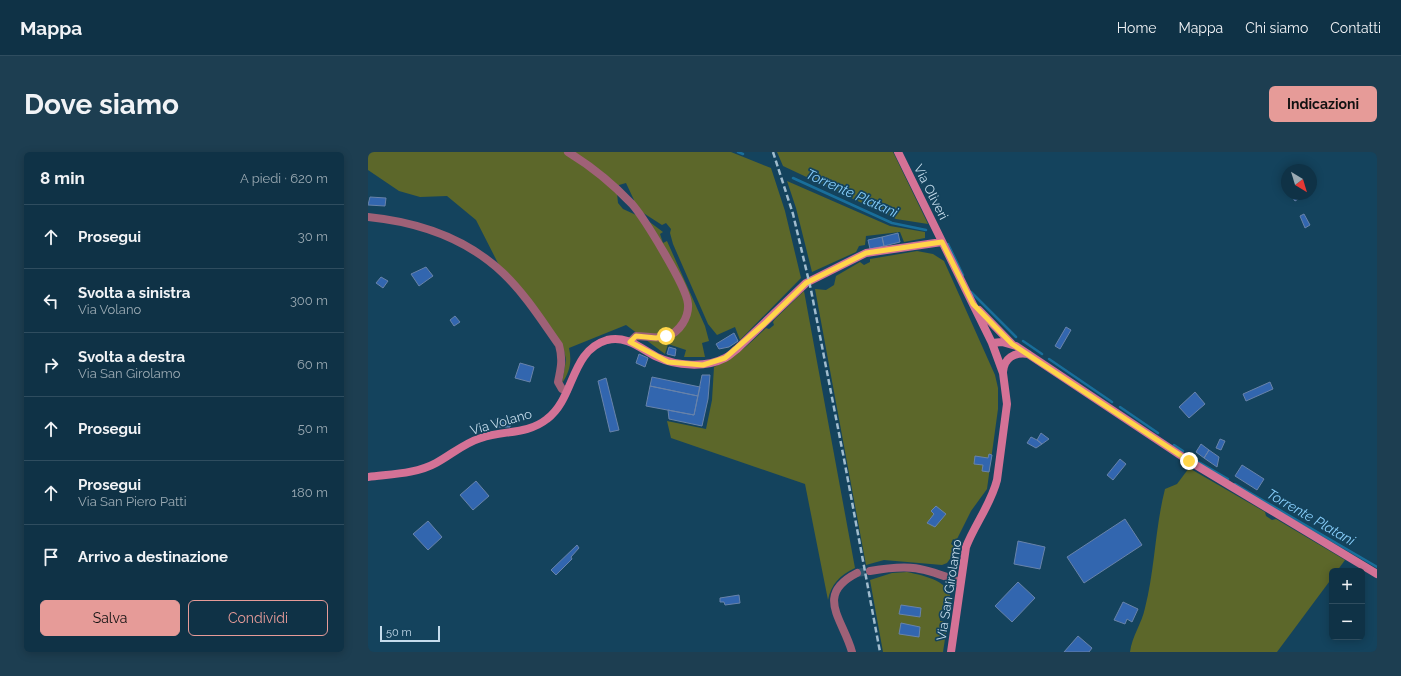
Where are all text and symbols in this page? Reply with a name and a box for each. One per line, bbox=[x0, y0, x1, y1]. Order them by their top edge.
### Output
text: Mappa bbox=[20, 17, 82, 39]
text: Home bbox=[1117, 20, 1156, 36]
text: Mappa bbox=[1178, 20, 1223, 36]
text: Chi siamo bbox=[1245, 20, 1308, 36]
text: Contatti bbox=[1330, 20, 1381, 36]
button: Indicazioni bbox=[1269, 86, 1377, 122]
text: Dove siamo bbox=[24, 88, 179, 121]
street label: Via Oliveri bbox=[911, 162, 951, 222]
north arrow bbox=[1281, 164, 1317, 200]
water label: Torrente Platani bbox=[804, 166, 901, 221]
text: 8 min bbox=[40, 168, 85, 188]
text: A piedi · 620 m bbox=[240, 171, 328, 186]
icon: ahead bbox=[40, 226, 62, 248]
text: Prosegui bbox=[78, 228, 141, 246]
text: 30 m bbox=[298, 229, 328, 244]
text: Svolta a sinistra bbox=[78, 284, 190, 302]
icon: left bbox=[40, 290, 62, 312]
text: 300 m bbox=[290, 293, 328, 308]
text: Via Volano bbox=[78, 302, 141, 317]
route start bbox=[657, 327, 675, 345]
text: Svolta a destra bbox=[78, 348, 185, 366]
icon: right bbox=[40, 354, 62, 376]
text: 60 m bbox=[297, 357, 328, 372]
text: Via San Girolamo bbox=[78, 366, 180, 381]
street label: Via Volano bbox=[469, 406, 534, 438]
icon: ahead bbox=[40, 418, 62, 440]
text: Prosegui bbox=[78, 420, 141, 438]
text: 50 m bbox=[298, 421, 328, 436]
route end bbox=[1180, 452, 1198, 470]
text: Prosegui bbox=[78, 476, 141, 494]
icon: ahead bbox=[40, 482, 62, 504]
text: 180 m bbox=[292, 485, 328, 500]
water label: Torrente Platani bbox=[1264, 485, 1359, 549]
text: Via San Piero Patti bbox=[78, 494, 186, 509]
street label: Via San Girolamo bbox=[934, 538, 964, 642]
icon: arrive bbox=[40, 546, 62, 568]
text: Arrivo a destinazione bbox=[78, 548, 228, 566]
map controls bbox=[1329, 568, 1365, 640]
button: + bbox=[1329, 568, 1365, 604]
button: Salva bbox=[40, 600, 180, 636]
button: Condividi bbox=[188, 600, 328, 636]
button: − bbox=[1329, 604, 1365, 640]
scale bar bbox=[380, 624, 440, 643]
text: 50 m bbox=[386, 626, 412, 639]

